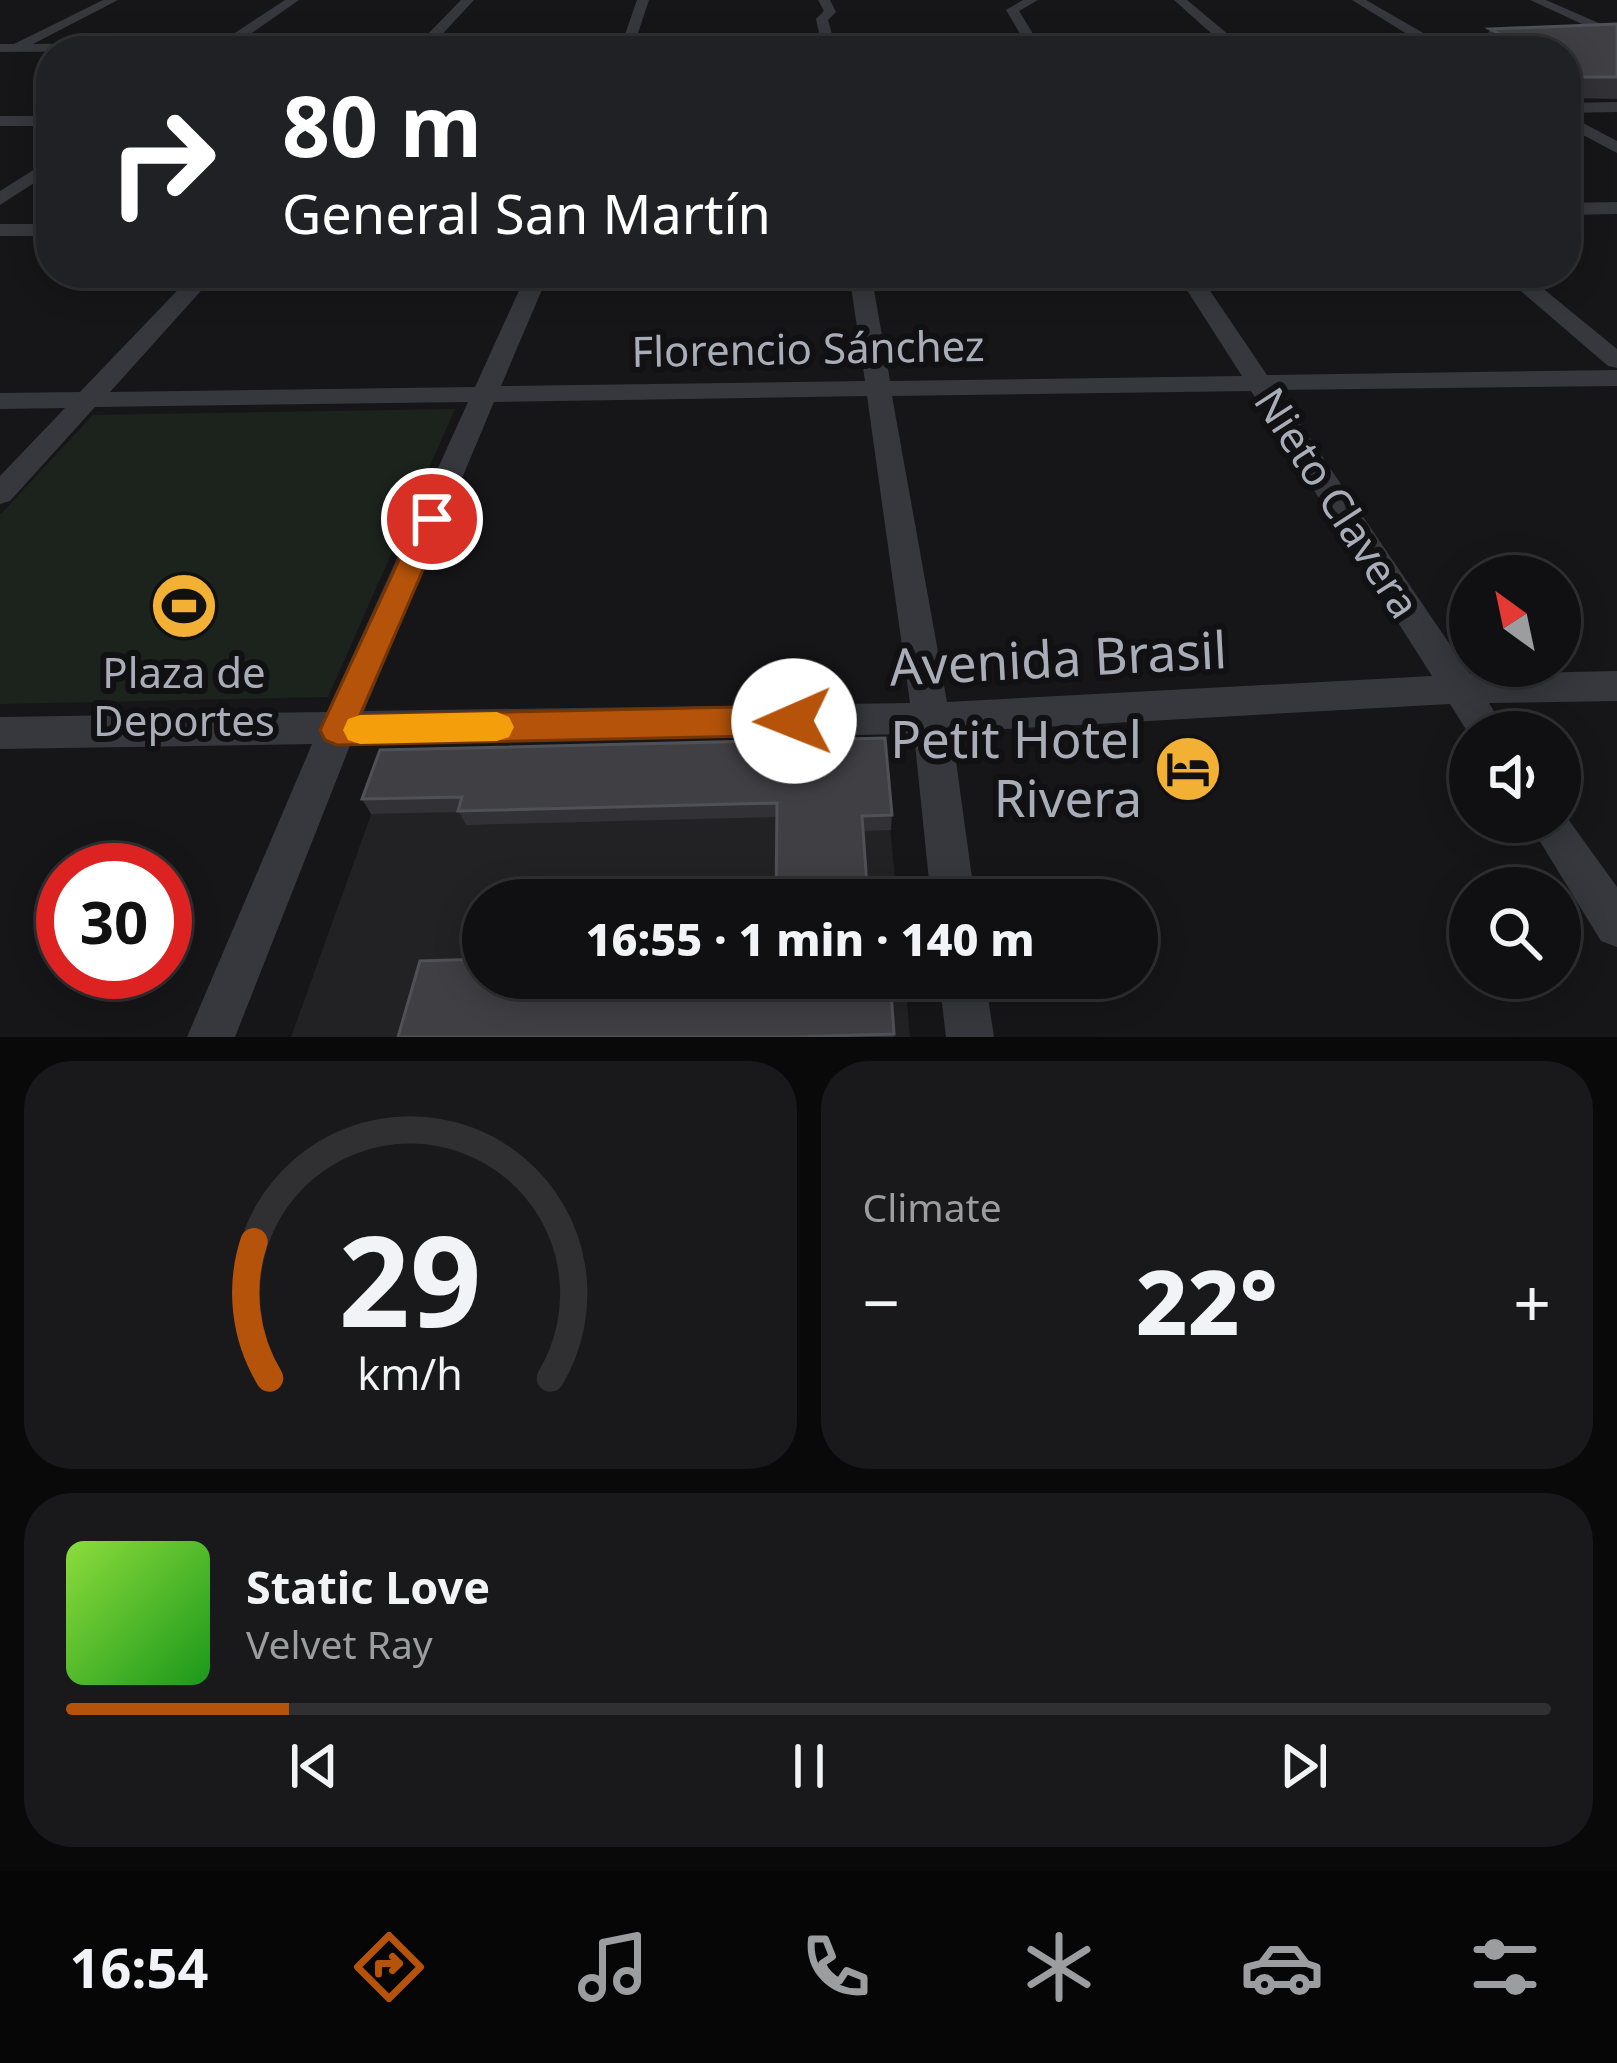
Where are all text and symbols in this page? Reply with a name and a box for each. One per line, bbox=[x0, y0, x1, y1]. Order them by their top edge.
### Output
text: 80 m bbox=[282, 67, 482, 182]
icon: right bbox=[84, 84, 240, 240]
text: General San Martín bbox=[282, 176, 771, 250]
street label: Florencio Sánchez bbox=[631, 316, 985, 379]
street label: Nieto Clavera bbox=[1242, 376, 1434, 628]
pin bbox=[381, 468, 483, 570]
icon: arrive bbox=[399, 486, 465, 552]
north arrow bbox=[1449, 555, 1581, 687]
map controls bbox=[1449, 555, 1581, 999]
sports icon: Plaza de Deportes bbox=[149, 571, 219, 641]
street label: Avenida Brasil bbox=[887, 613, 1228, 701]
place label: Plaza de Deportes bbox=[93, 643, 275, 748]
position arrow bbox=[731, 658, 857, 784]
place label: Petit Hotel Rivera bbox=[890, 703, 1142, 832]
button: sound bbox=[1449, 711, 1581, 843]
hotel icon: Petit Hotel Rivera bbox=[1153, 734, 1223, 804]
speed limit sign: 30 bbox=[36, 843, 192, 999]
button: search bbox=[1449, 867, 1581, 999]
text: 16:55 · 1 min · 140 m bbox=[585, 908, 1035, 969]
text: Climate bbox=[863, 1180, 1002, 1233]
text: 29 bbox=[339, 1194, 482, 1364]
text: 22° bbox=[1136, 1239, 1278, 1361]
text: − bbox=[863, 1256, 900, 1346]
text: + bbox=[1513, 1256, 1551, 1346]
text: km/h bbox=[358, 1344, 463, 1403]
text: Static Love bbox=[246, 1556, 490, 1617]
text: Velvet Ray bbox=[246, 1617, 433, 1670]
icon: previous bbox=[281, 1733, 347, 1799]
icon: pause bbox=[776, 1733, 842, 1799]
icon: next bbox=[1271, 1733, 1337, 1799]
icon: directions bbox=[347, 1925, 431, 2009]
icon: music bbox=[571, 1925, 655, 2009]
icon: phone bbox=[794, 1925, 878, 2009]
icon: climate bbox=[1017, 1925, 1101, 2009]
icon: car bbox=[1240, 1925, 1324, 2009]
icon: filters bbox=[1463, 1925, 1547, 2009]
text: 16:54 bbox=[70, 1930, 208, 2004]

